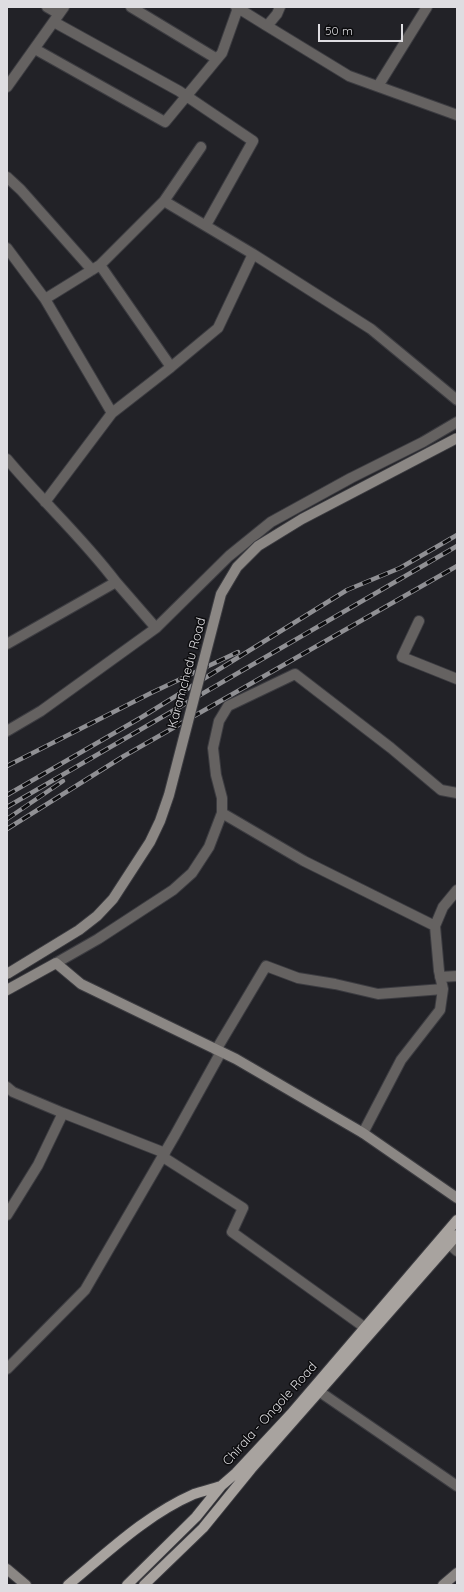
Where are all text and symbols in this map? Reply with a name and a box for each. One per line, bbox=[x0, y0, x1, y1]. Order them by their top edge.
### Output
scale bar bbox=[320, 16, 405, 42]
text: 50 m bbox=[325, 23, 353, 38]
street label: Karamchedu Road bbox=[165, 616, 209, 730]
street label: Chirala - Ongole Road bbox=[220, 1359, 320, 1469]

